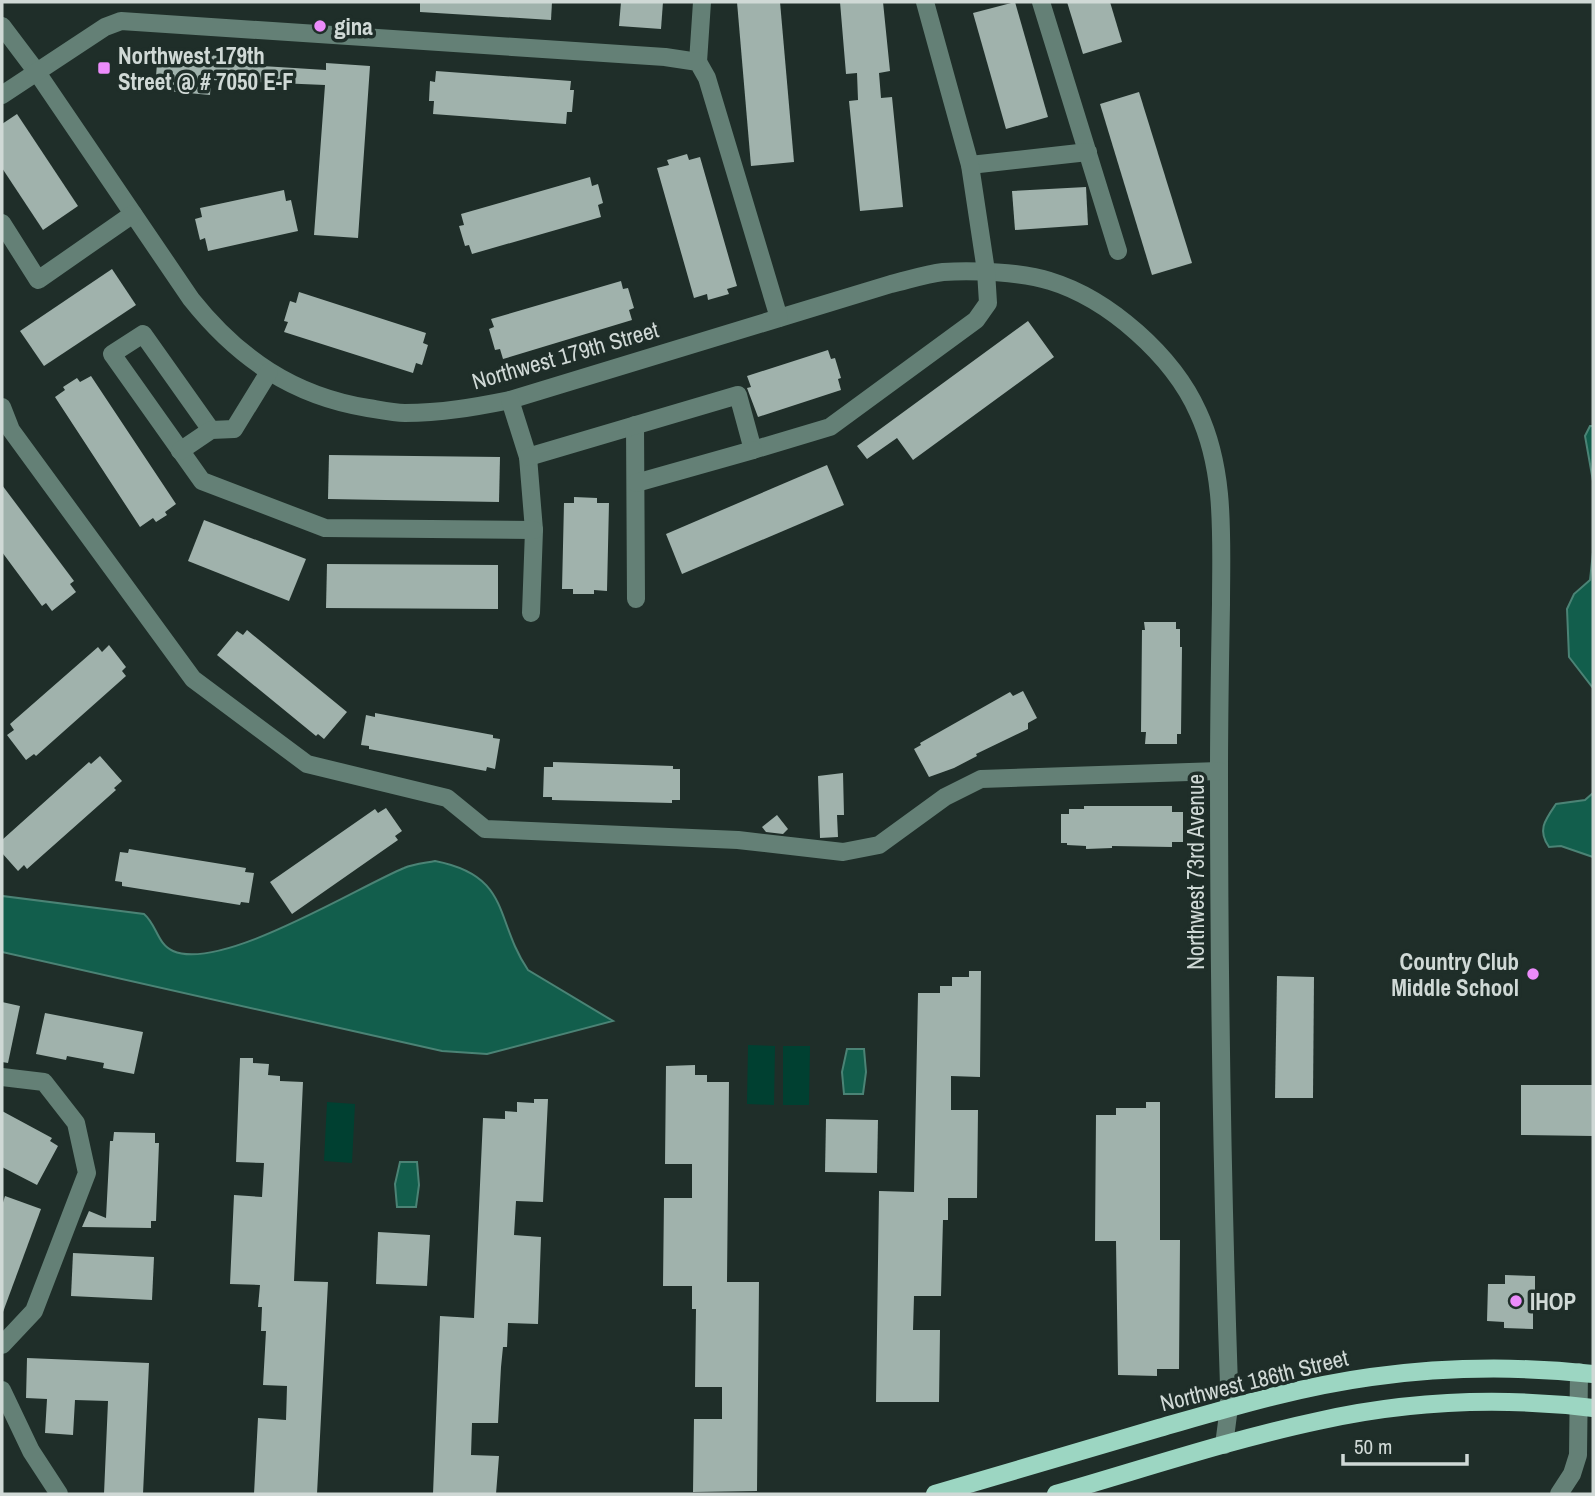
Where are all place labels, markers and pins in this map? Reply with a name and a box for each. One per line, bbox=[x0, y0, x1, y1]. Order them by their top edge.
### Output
place label: gina bbox=[334, 11, 373, 42]
marker: gina bbox=[312, 18, 328, 34]
place label: Northwest 179th Street @ # 7050 E-F bbox=[118, 40, 294, 97]
marker: Northwest 179th Street @ # 7050 E-F bbox=[96, 60, 112, 76]
place label: Country Club Middle School bbox=[1391, 946, 1519, 1003]
marker: Country Club Middle School bbox=[1525, 966, 1541, 982]
place label: IHOP bbox=[1530, 1286, 1576, 1317]
marker: IHOP bbox=[1508, 1293, 1524, 1309]

